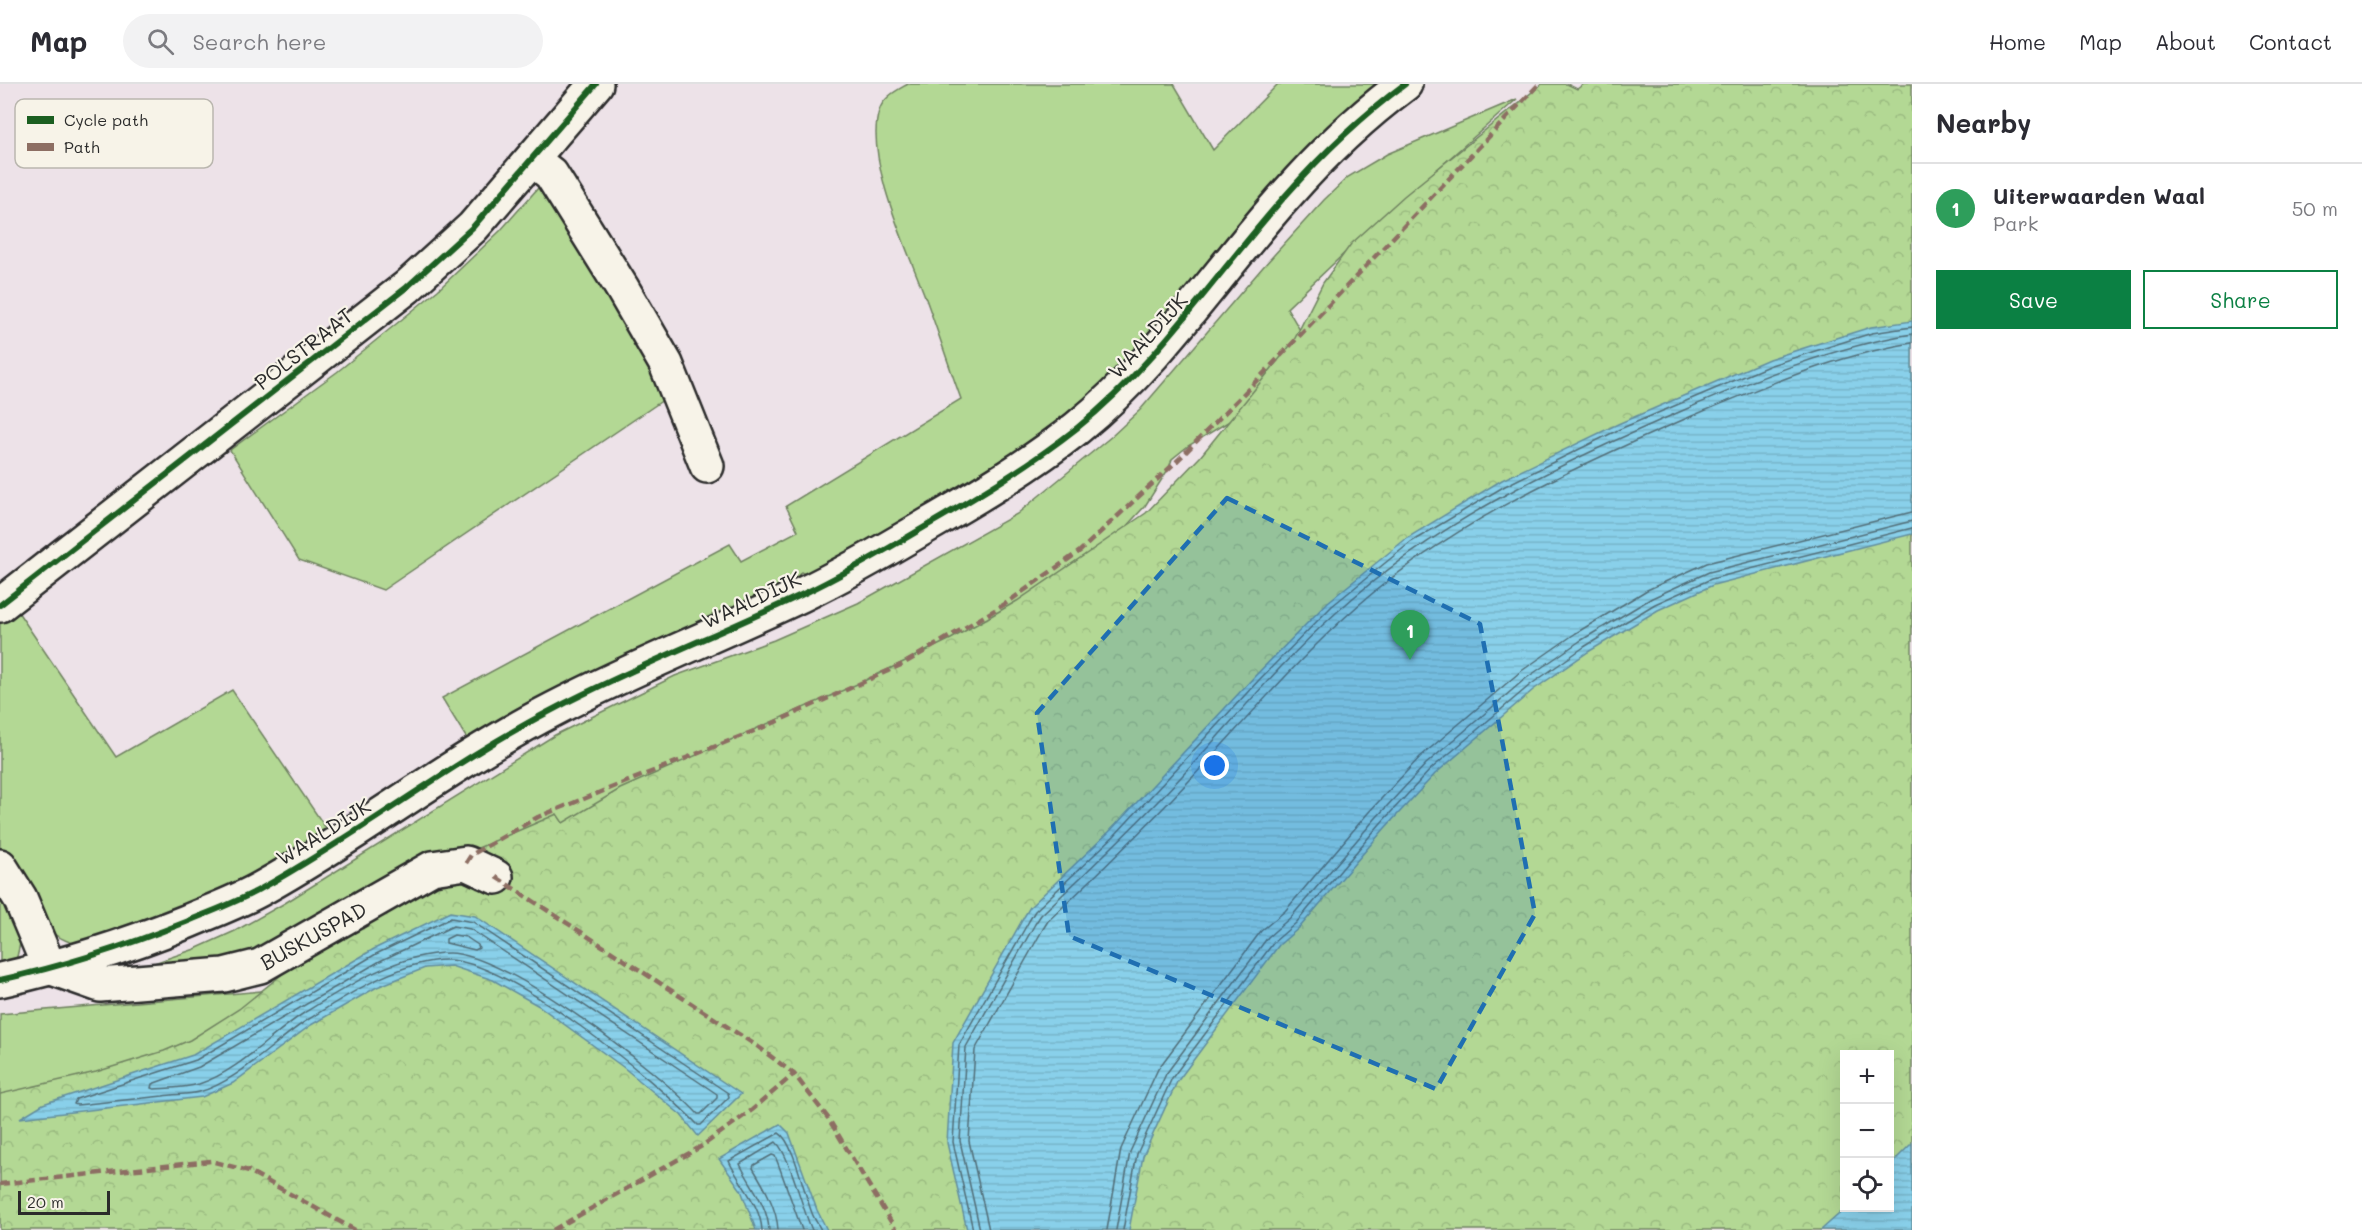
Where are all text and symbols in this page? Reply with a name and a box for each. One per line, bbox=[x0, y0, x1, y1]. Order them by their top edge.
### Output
search box bbox=[123, 14, 543, 68]
text: Map bbox=[30, 23, 87, 59]
icon: search bbox=[144, 25, 177, 58]
text: Search here bbox=[192, 27, 326, 56]
text: Home bbox=[1989, 28, 2046, 55]
text: Map bbox=[2079, 28, 2122, 55]
text: About bbox=[2155, 28, 2216, 55]
text: Contact bbox=[2249, 28, 2332, 55]
legend bbox=[15, 99, 213, 168]
text: Nearby bbox=[1936, 106, 2031, 140]
text: Cycle path bbox=[64, 109, 148, 130]
text: Path bbox=[64, 136, 100, 157]
text: Uiterwaarden Waal bbox=[1993, 181, 2205, 210]
text: 1 bbox=[1951, 195, 1960, 221]
text: 50 m bbox=[2292, 195, 2338, 221]
text: Park bbox=[1993, 210, 2038, 236]
button: Save bbox=[1936, 270, 2131, 329]
button: Share bbox=[2143, 270, 2338, 329]
street label: WAALDIJK bbox=[1101, 286, 1193, 384]
street label: POLSTRAAT bbox=[248, 301, 358, 395]
street label: WAALDIJK bbox=[697, 564, 805, 634]
pin: 1 bbox=[1390, 610, 1430, 660]
your location bbox=[1200, 751, 1229, 780]
street label: WAALDIJK bbox=[271, 791, 376, 871]
street label: BUSKUSPAD bbox=[255, 895, 371, 975]
map controls bbox=[1840, 1050, 1894, 1212]
button: + bbox=[1840, 1050, 1894, 1104]
button: − bbox=[1840, 1104, 1894, 1158]
button: locate bbox=[1840, 1158, 1894, 1212]
scale bar bbox=[18, 1188, 110, 1216]
text: 20 m bbox=[27, 1191, 64, 1212]

